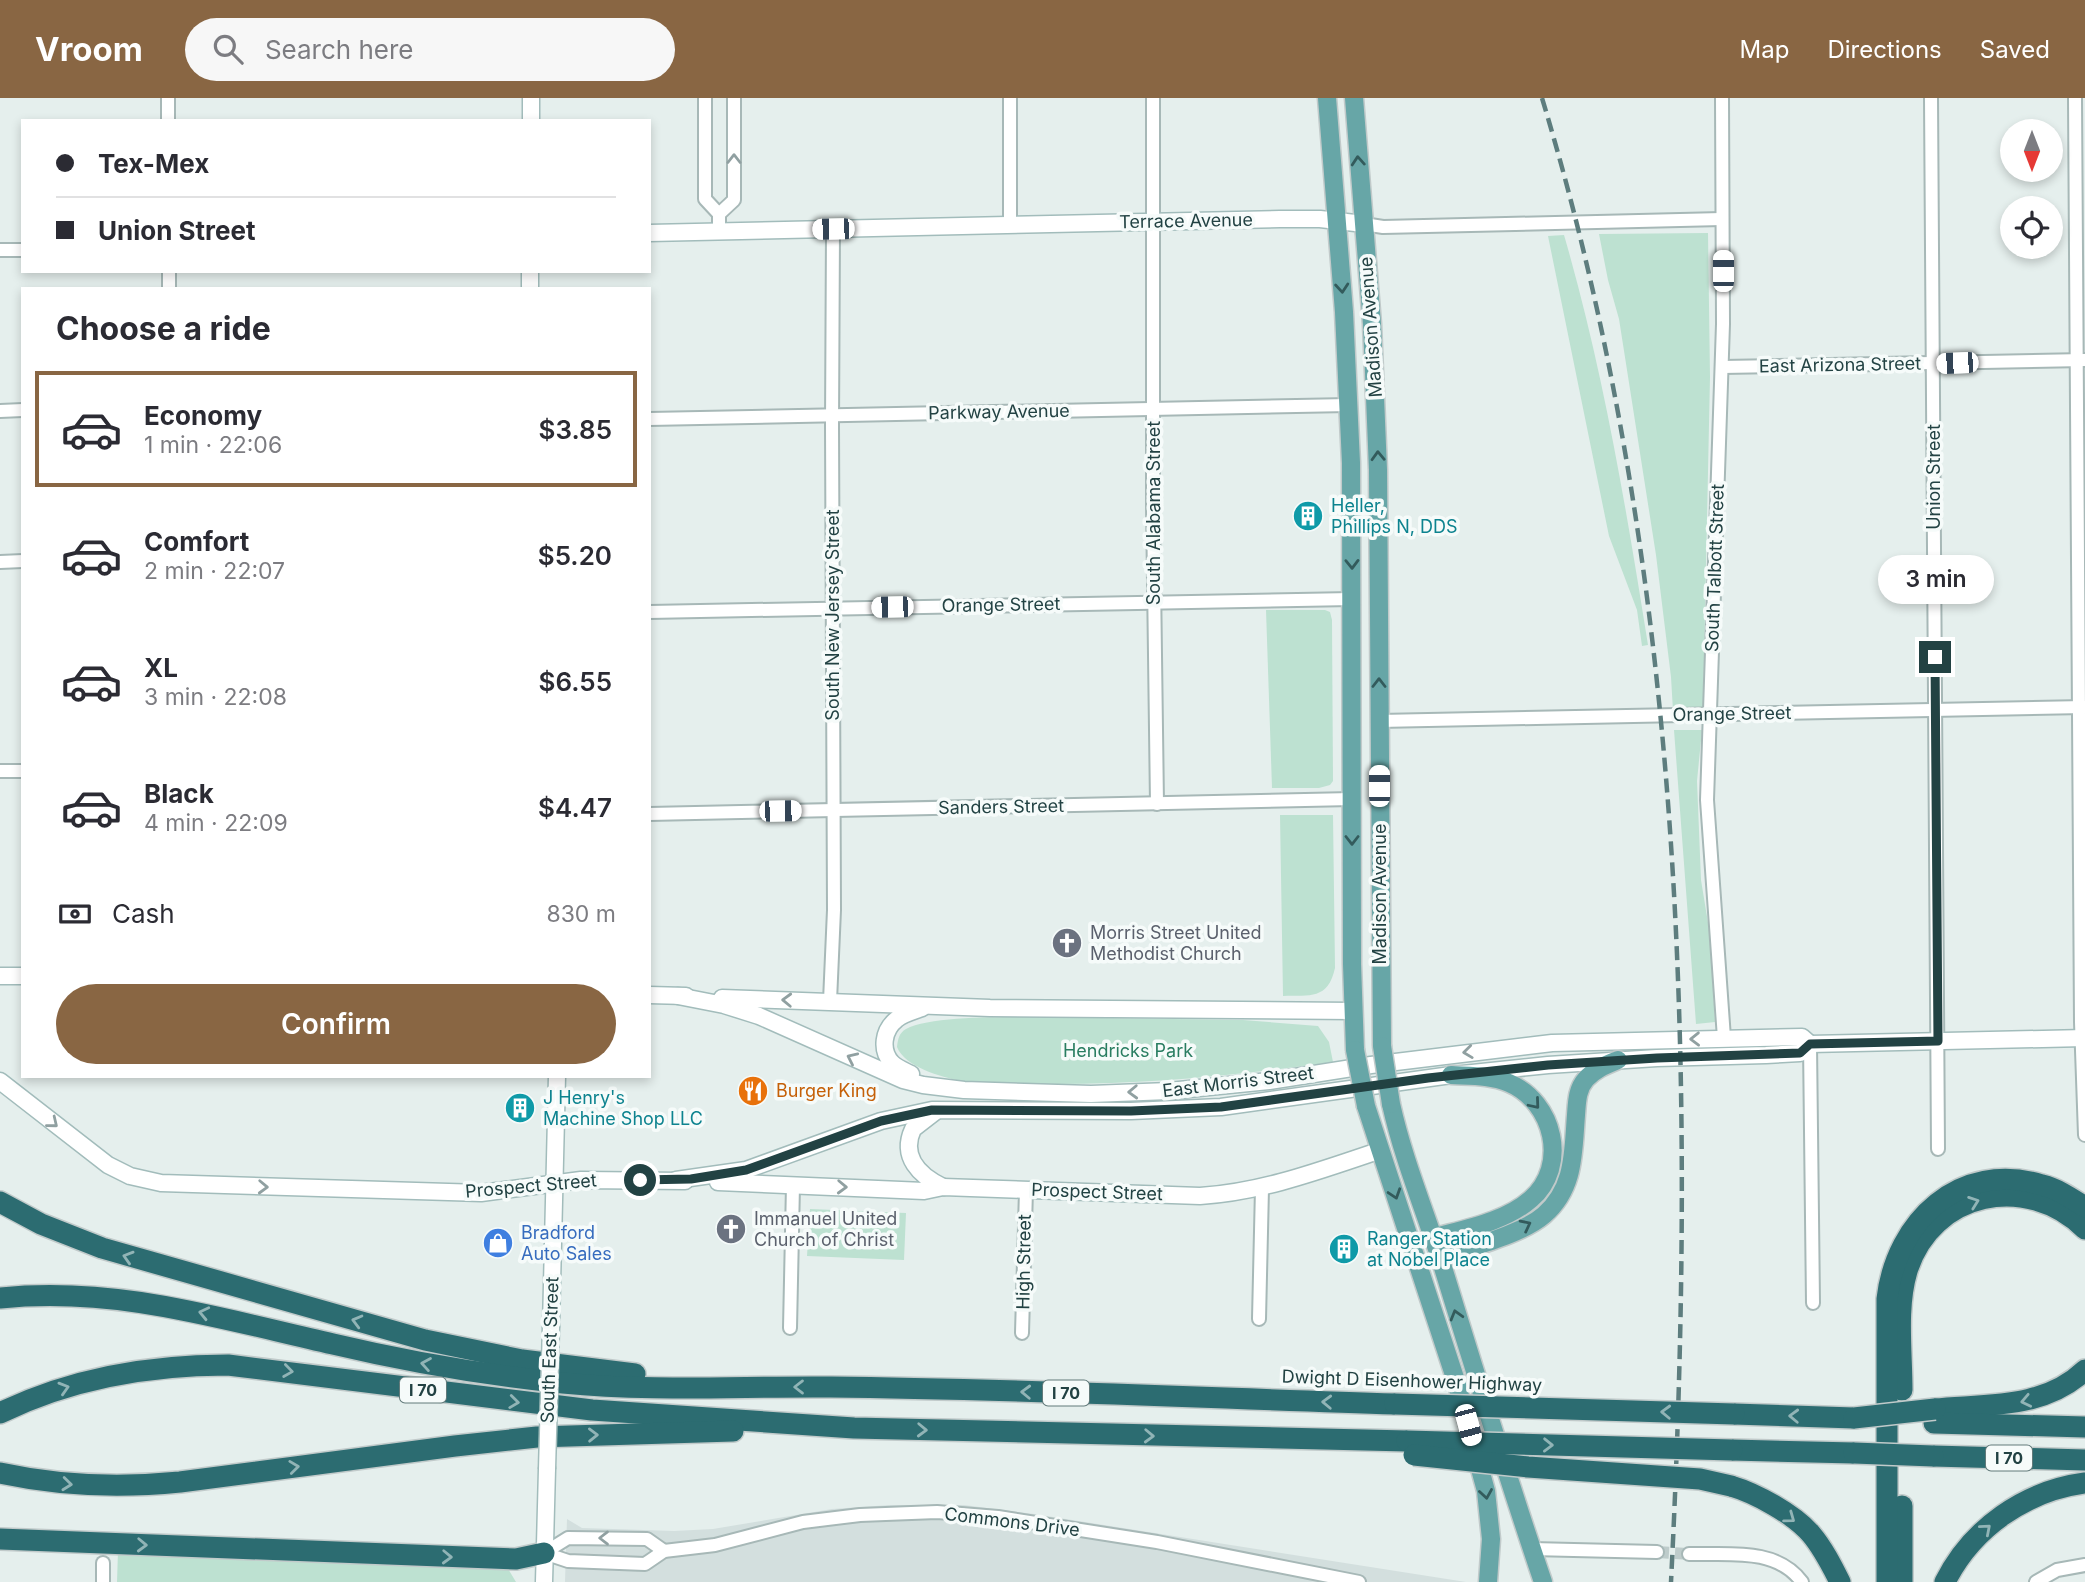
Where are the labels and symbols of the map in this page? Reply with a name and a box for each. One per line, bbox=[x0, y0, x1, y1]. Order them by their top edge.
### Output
north arrow bbox=[2000, 119, 2063, 182]
one-way arrow bbox=[726, 154, 742, 164]
one-way arrow bbox=[1351, 155, 1366, 166]
street label: Terrace Avenue bbox=[1119, 209, 1253, 232]
car bbox=[812, 218, 855, 240]
car bbox=[1713, 250, 1734, 292]
street label: Madison Avenue bbox=[1355, 256, 1386, 398]
one-way arrow bbox=[1334, 282, 1349, 293]
car bbox=[1936, 352, 1979, 374]
street label: East Arizona Street bbox=[1759, 353, 1921, 376]
street label: Parkway Avenue bbox=[928, 400, 1070, 423]
street label: South Alabama Street bbox=[1143, 421, 1164, 605]
street label: Union Street bbox=[1923, 424, 1944, 530]
one-way arrow bbox=[1370, 450, 1385, 461]
street label: South Talbott Street bbox=[1701, 483, 1728, 652]
place label: Heller, Phillips N, DDS bbox=[1331, 495, 1458, 537]
building icon: Heller, Phillips N, DDS bbox=[1291, 499, 1325, 533]
street label: South New Jersey Street bbox=[822, 509, 843, 721]
callout: 3 min bbox=[1877, 556, 1993, 604]
one-way arrow bbox=[1344, 559, 1359, 570]
street label: Orange Street bbox=[941, 593, 1061, 616]
car bbox=[871, 596, 914, 618]
route end bbox=[1919, 641, 1951, 673]
one-way arrow bbox=[1371, 678, 1387, 688]
street label: Orange Street bbox=[1672, 702, 1792, 725]
car bbox=[1369, 765, 1390, 807]
street label: Sanders Street bbox=[938, 795, 1064, 818]
car bbox=[759, 800, 802, 822]
street label: Madison Avenue bbox=[1369, 824, 1390, 964]
one-way arrow bbox=[1344, 836, 1360, 846]
place label: Morris Street United Methodist Church bbox=[1090, 922, 1262, 964]
church icon: Morris Street United Methodist Church bbox=[1050, 926, 1084, 960]
one-way arrow bbox=[782, 992, 793, 1007]
one-way arrow bbox=[1690, 1031, 1700, 1047]
park label: Hendricks Park bbox=[1063, 1040, 1193, 1061]
one-way arrow bbox=[1463, 1045, 1474, 1060]
one-way arrow bbox=[847, 1052, 859, 1066]
street label: East Morris Street bbox=[1161, 1062, 1315, 1101]
restaurant icon: Burger King bbox=[736, 1074, 770, 1108]
place label: Burger King bbox=[776, 1080, 877, 1101]
one-way arrow bbox=[1127, 1085, 1138, 1100]
place label: J Henry's Machine Shop LLC bbox=[543, 1087, 703, 1129]
building icon: J Henry's Machine Shop LLC bbox=[503, 1091, 537, 1125]
one-way arrow bbox=[1526, 1096, 1539, 1109]
one-way arrow bbox=[46, 1115, 58, 1128]
route start bbox=[624, 1164, 656, 1196]
street label: Prospect Street bbox=[464, 1169, 598, 1202]
one-way arrow bbox=[258, 1179, 269, 1194]
street label: Prospect Street bbox=[1031, 1179, 1163, 1204]
one-way arrow bbox=[837, 1180, 848, 1195]
one-way arrow bbox=[1387, 1188, 1401, 1200]
one-way arrow bbox=[1967, 1196, 1979, 1210]
place label: Immanuel United Church of Christ bbox=[754, 1208, 897, 1250]
church icon: Immanuel United Church of Christ bbox=[714, 1212, 748, 1246]
street label: High Street bbox=[1012, 1214, 1035, 1310]
one-way arrow bbox=[1519, 1220, 1531, 1234]
place label: Bradford Auto Sales bbox=[521, 1222, 612, 1264]
shop icon: Bradford Auto Sales bbox=[481, 1226, 515, 1260]
place label: Ranger Station at Nobel Place bbox=[1367, 1228, 1492, 1270]
building icon: Ranger Station at Nobel Place bbox=[1327, 1232, 1361, 1266]
one-way arrow bbox=[122, 1250, 134, 1265]
street label: South East Street bbox=[536, 1276, 563, 1424]
one-way arrow bbox=[198, 1307, 210, 1322]
one-way arrow bbox=[1450, 1309, 1465, 1321]
one-way arrow bbox=[352, 1315, 364, 1329]
one-way arrow bbox=[420, 1357, 432, 1372]
one-way arrow bbox=[282, 1363, 294, 1378]
street label: Dwight D Eisenhower Highway bbox=[1281, 1365, 1543, 1396]
road number: I 70 bbox=[400, 1378, 446, 1402]
one-way arrow bbox=[793, 1379, 803, 1395]
road number: I 70 bbox=[1043, 1380, 1089, 1406]
one-way arrow bbox=[57, 1382, 69, 1396]
one-way arrow bbox=[1020, 1385, 1031, 1400]
one-way arrow bbox=[2020, 1392, 2032, 1407]
one-way arrow bbox=[508, 1394, 519, 1409]
one-way arrow bbox=[1321, 1394, 1332, 1409]
car bbox=[1453, 1402, 1484, 1448]
one-way arrow bbox=[1660, 1404, 1671, 1420]
one-way arrow bbox=[1788, 1408, 1799, 1424]
one-way arrow bbox=[917, 1422, 928, 1438]
one-way arrow bbox=[588, 1427, 598, 1443]
one-way arrow bbox=[1144, 1429, 1155, 1444]
one-way arrow bbox=[1543, 1438, 1554, 1453]
road number: I 70 bbox=[1986, 1446, 2032, 1470]
one-way arrow bbox=[288, 1460, 299, 1475]
one-way arrow bbox=[62, 1476, 73, 1491]
one-way arrow bbox=[1478, 1488, 1493, 1500]
street label: Commons Drive bbox=[943, 1503, 1081, 1540]
one-way arrow bbox=[1782, 1510, 1795, 1522]
one-way arrow bbox=[1978, 1525, 1991, 1537]
one-way arrow bbox=[598, 1530, 608, 1546]
one-way arrow bbox=[136, 1537, 147, 1552]
one-way arrow bbox=[441, 1549, 452, 1564]

